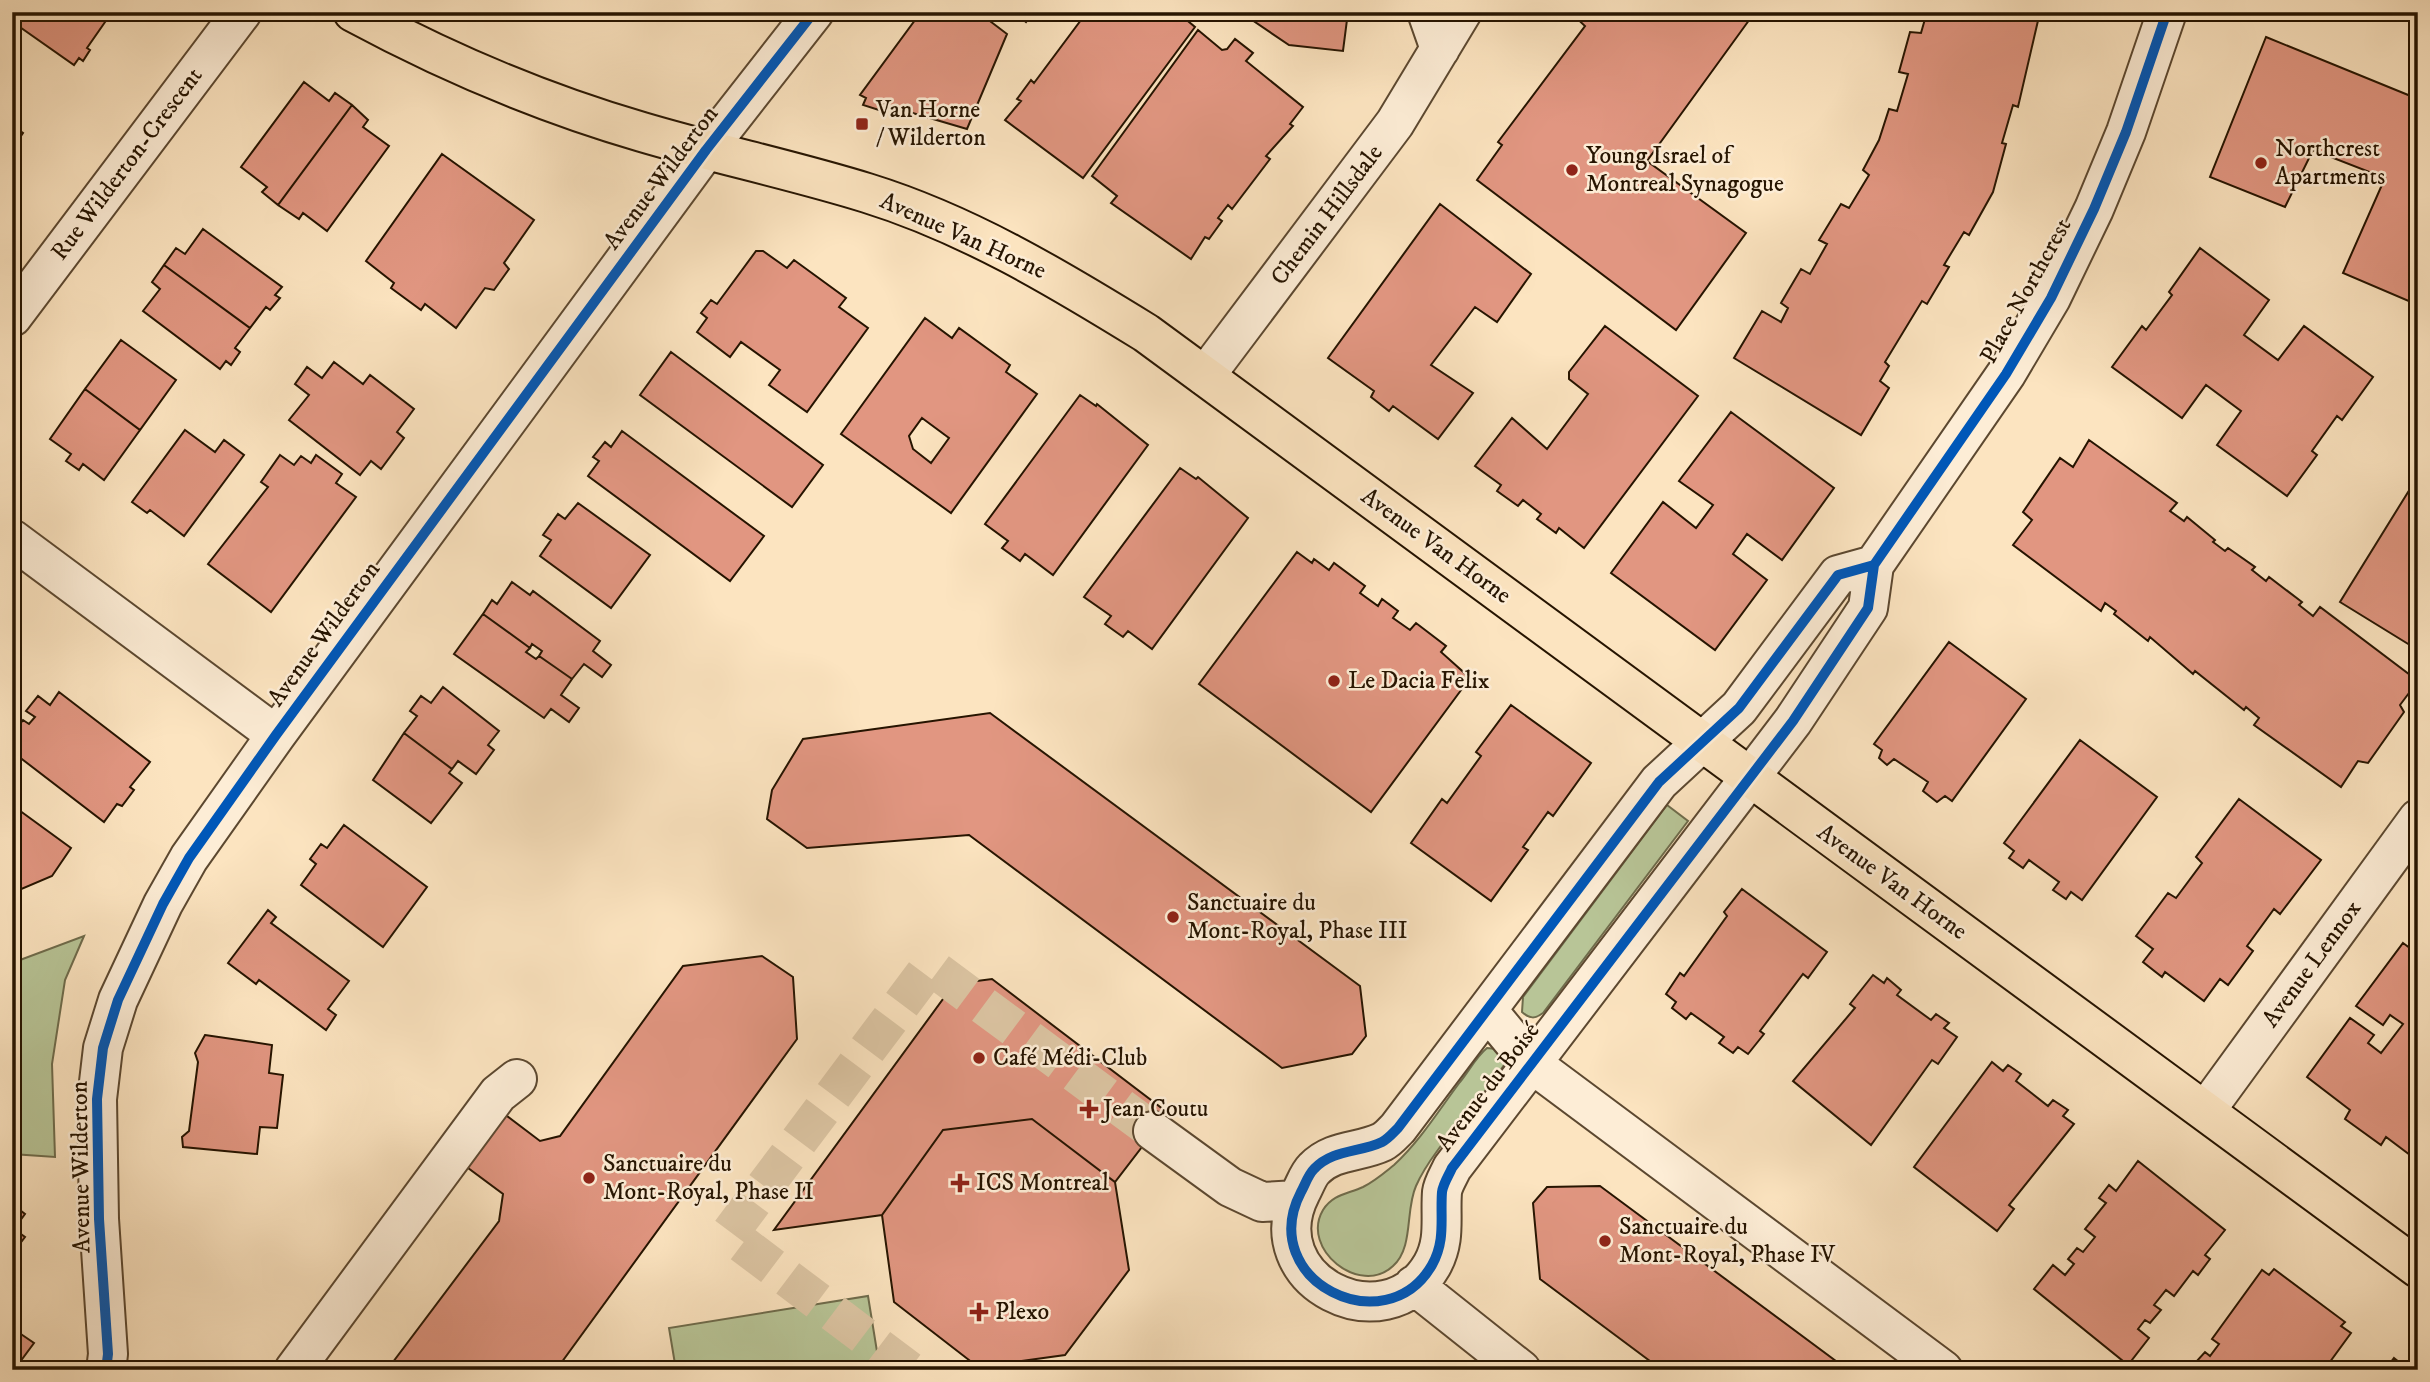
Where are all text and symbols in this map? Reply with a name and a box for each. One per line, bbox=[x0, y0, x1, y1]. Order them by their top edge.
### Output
street label: Rue Wilderton-Crescent bbox=[45, 61, 209, 266]
place label: Van Horne / Wilderton bbox=[875, 95, 986, 153]
street label: Avenue Wilderton bbox=[597, 100, 725, 256]
marker: Van Horne / Wilderton bbox=[854, 116, 870, 132]
place label: Northcrest Apartments bbox=[2275, 134, 2385, 192]
street label: Chemin Hillsdale bbox=[1264, 139, 1390, 291]
place label: Young Israel of Montreal Synagogue bbox=[1586, 141, 1784, 199]
marker: Northcrest Apartments bbox=[2253, 155, 2269, 171]
marker: Young Israel of Montreal Synagogue bbox=[1564, 162, 1580, 178]
street label: Avenue Van Horne bbox=[875, 186, 1051, 286]
street label: Place Northcrest bbox=[1974, 213, 2078, 369]
street label: Avenue Van Horne bbox=[1355, 481, 1517, 611]
street label: Avenue Wilderton bbox=[261, 555, 387, 713]
place label: Le Dacia Felix bbox=[1348, 666, 1490, 696]
marker: Le Dacia Felix bbox=[1326, 673, 1342, 689]
street label: Avenue Van Horne bbox=[1811, 817, 1973, 947]
place label: Sanctuaire du Mont-Royal, Phase III bbox=[1187, 888, 1408, 946]
street label: Avenue Lennox bbox=[2256, 894, 2368, 1034]
marker: Sanctuaire du Mont-Royal, Phase III bbox=[1165, 909, 1181, 925]
street label: Avenue du Boisé bbox=[1430, 1016, 1546, 1158]
place label: Café Médi-Club bbox=[993, 1043, 1147, 1073]
marker: Café Médi-Club bbox=[971, 1050, 987, 1066]
street label: Avenue Wilderton bbox=[64, 1080, 98, 1253]
place label: Jean Coutu bbox=[1101, 1094, 1208, 1124]
marker: Jean Coutu bbox=[1081, 1101, 1097, 1117]
place label: Sanctuaire du Mont-Royal, Phase II bbox=[603, 1149, 814, 1207]
place label: ICS Montreal bbox=[976, 1168, 1110, 1198]
marker: Sanctuaire du Mont-Royal, Phase II bbox=[581, 1170, 597, 1186]
marker: ICS Montreal bbox=[950, 1173, 970, 1193]
place label: Sanctuaire du Mont-Royal, Phase IV bbox=[1619, 1212, 1836, 1270]
marker: Sanctuaire du Mont-Royal, Phase IV bbox=[1597, 1233, 1613, 1249]
place label: Plexo bbox=[995, 1297, 1049, 1327]
marker: Plexo bbox=[969, 1302, 989, 1322]

